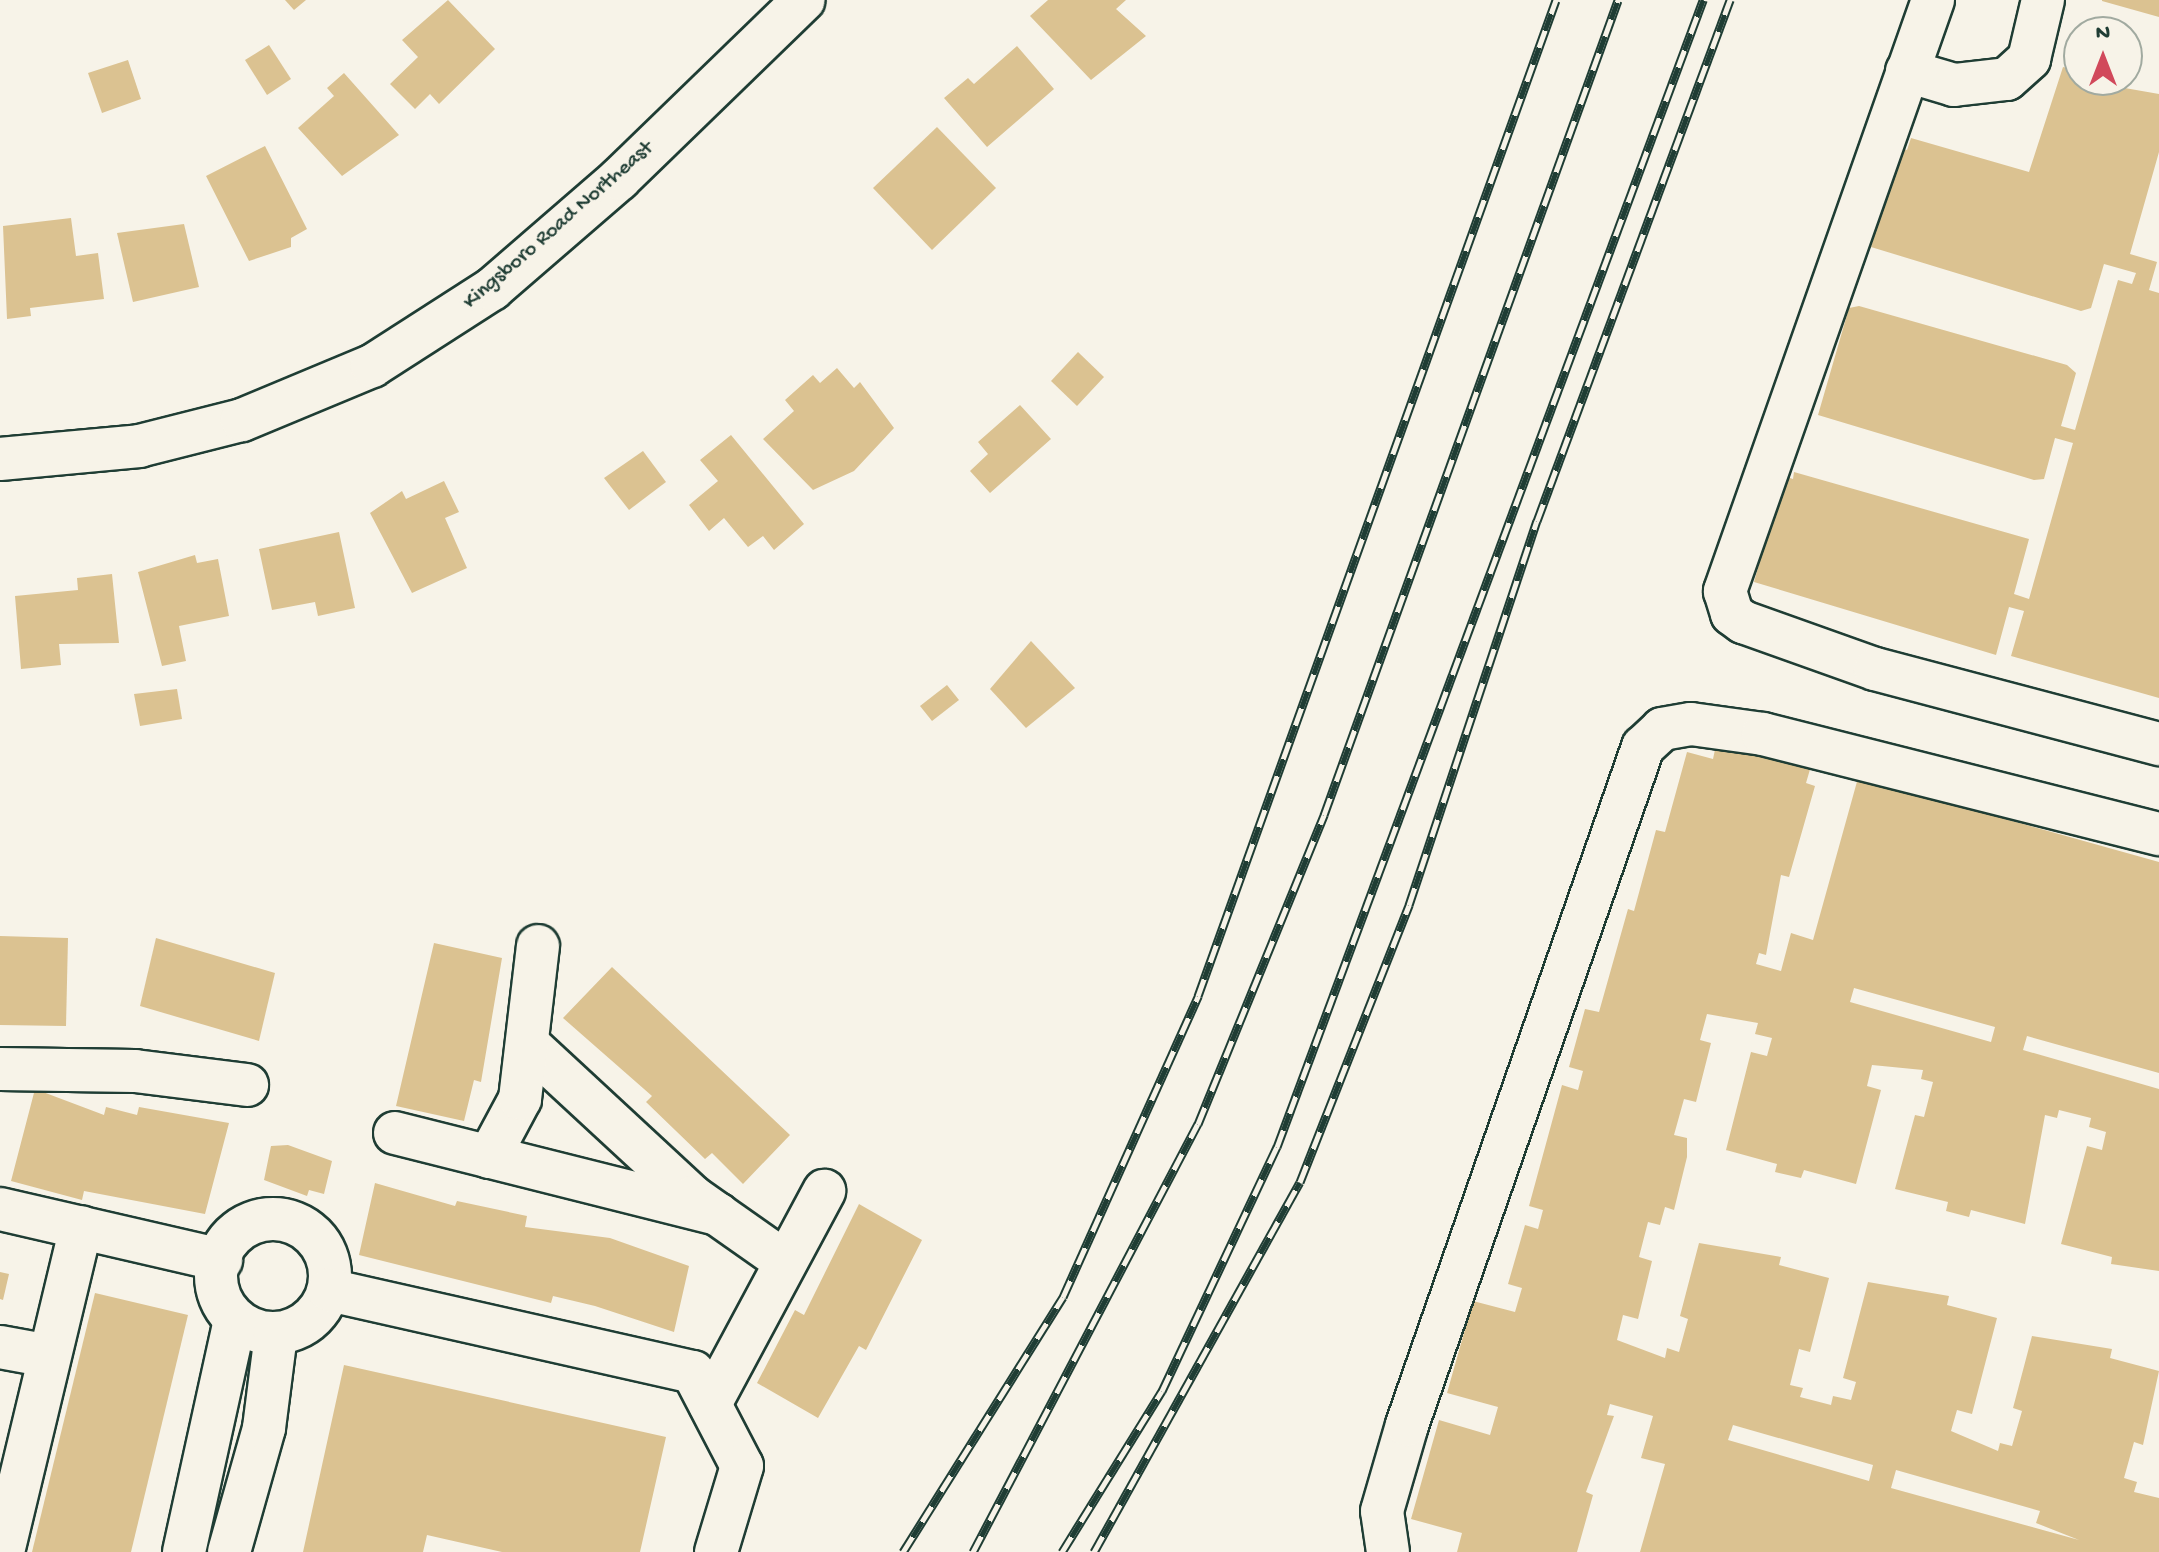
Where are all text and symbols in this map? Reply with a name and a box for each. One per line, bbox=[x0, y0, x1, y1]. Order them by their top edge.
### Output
north arrow bbox=[2063, 16, 2143, 96]
text: N bbox=[2096, 21, 2110, 47]
street label: Kingsboro Road Northeast bbox=[458, 136, 660, 316]

